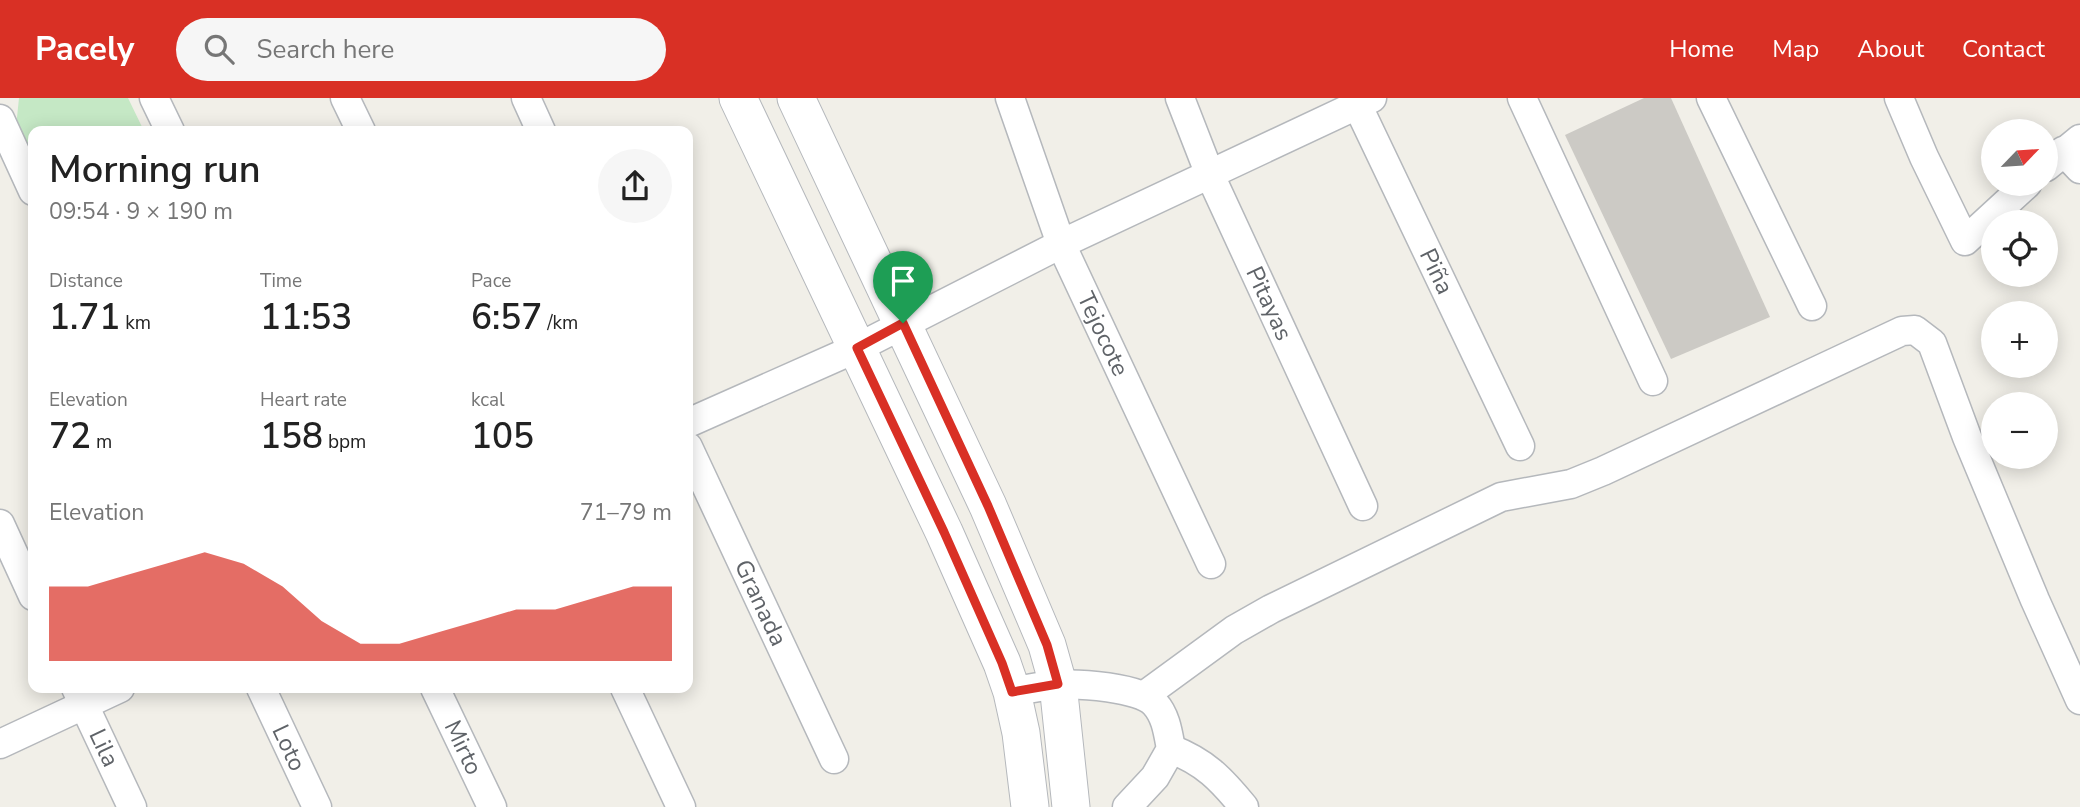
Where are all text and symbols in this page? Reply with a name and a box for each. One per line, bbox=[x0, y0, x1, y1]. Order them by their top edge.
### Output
search box bbox=[176, 18, 666, 81]
text: Pacely bbox=[35, 27, 134, 72]
icon: search bbox=[200, 30, 238, 68]
text: Search here bbox=[256, 32, 394, 67]
text: Home bbox=[1669, 33, 1734, 65]
text: Map bbox=[1772, 33, 1819, 65]
text: About bbox=[1857, 33, 1924, 65]
text: Contact bbox=[1962, 33, 2045, 65]
north arrow bbox=[1981, 119, 2058, 196]
map controls bbox=[1981, 119, 2058, 469]
text: Morning run bbox=[49, 144, 261, 195]
button: share bbox=[598, 149, 672, 223]
text: 09:54 · 9 × 190 m bbox=[49, 196, 233, 227]
button: locate bbox=[1981, 210, 2058, 287]
street label: Piña bbox=[1412, 243, 1461, 299]
pin bbox=[873, 251, 933, 323]
street label: Pitayas bbox=[1238, 261, 1300, 346]
icon: arrive bbox=[884, 262, 922, 300]
text: Distance bbox=[49, 268, 123, 294]
text: Time bbox=[260, 268, 302, 294]
text: Pace bbox=[471, 268, 511, 294]
street label: Tejocote bbox=[1070, 287, 1137, 381]
text: 1.71 bbox=[49, 294, 120, 341]
text: 11:53 bbox=[260, 294, 352, 341]
text: 6:57 bbox=[471, 294, 542, 341]
button: + bbox=[1981, 301, 2058, 378]
text: km bbox=[120, 310, 151, 336]
text: /km bbox=[542, 310, 578, 336]
text: Elevation bbox=[49, 387, 128, 413]
text: Heart rate bbox=[260, 387, 347, 413]
text: kcal bbox=[471, 387, 505, 413]
button: − bbox=[1981, 392, 2058, 469]
text: 72 bbox=[49, 413, 91, 460]
text: 158 bbox=[260, 413, 323, 460]
text: 105 bbox=[471, 413, 534, 460]
text: m bbox=[91, 429, 112, 455]
text: bpm bbox=[323, 429, 366, 455]
text: Elevation bbox=[49, 497, 144, 528]
text: 71–79 m bbox=[580, 497, 672, 528]
street label: Granada bbox=[727, 554, 795, 651]
street label: Mirto bbox=[437, 715, 490, 780]
street label: Loto bbox=[264, 719, 314, 776]
street label: Lila bbox=[81, 724, 127, 772]

